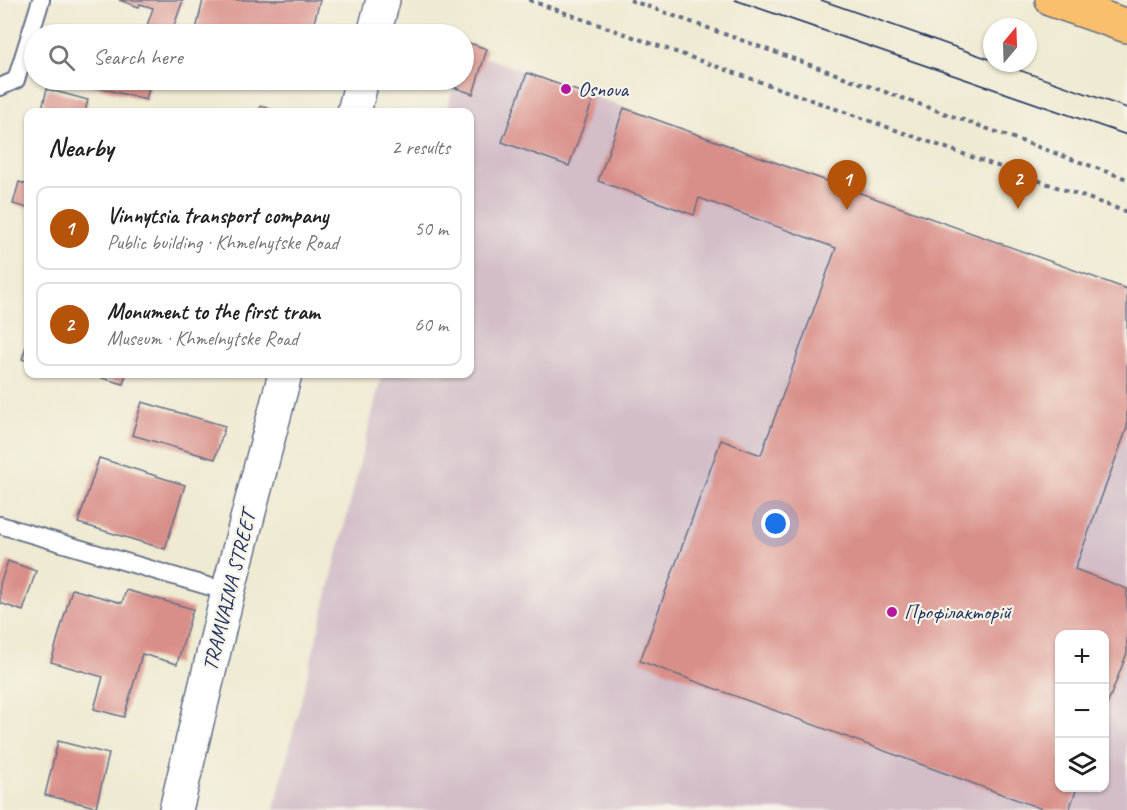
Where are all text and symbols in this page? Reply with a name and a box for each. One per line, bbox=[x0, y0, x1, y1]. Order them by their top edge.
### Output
north arrow bbox=[983, 18, 1037, 72]
search box bbox=[24, 24, 474, 90]
icon: search bbox=[45, 41, 78, 74]
text: Search here bbox=[93, 43, 183, 71]
place label: Osnova bbox=[578, 76, 630, 102]
marker: Osnova bbox=[559, 82, 573, 96]
text: Nearby bbox=[48, 131, 113, 164]
text: 2 results bbox=[391, 135, 450, 160]
pin: 1 bbox=[828, 160, 866, 210]
pin: 2 bbox=[998, 160, 1038, 209]
text: Vinnytsia transport company bbox=[107, 202, 328, 230]
text: 1 bbox=[65, 216, 74, 241]
text: 50 m bbox=[414, 216, 448, 241]
text: Public building · Khmelnytske Road bbox=[107, 230, 338, 255]
text: Monument to the first tram bbox=[107, 298, 320, 326]
text: 2 bbox=[65, 312, 74, 337]
text: 60 m bbox=[414, 312, 448, 337]
text: Museum · Khmelnytske Road bbox=[107, 326, 298, 351]
street label: TRAMVAINA STREET bbox=[197, 503, 263, 673]
your location bbox=[761, 509, 790, 538]
place label: Профілакторій bbox=[904, 599, 1012, 625]
marker: Профілакторій bbox=[885, 605, 899, 619]
map controls bbox=[1055, 630, 1109, 792]
button: + bbox=[1055, 630, 1109, 684]
button: − bbox=[1055, 684, 1109, 738]
button: layers bbox=[1055, 738, 1109, 792]

